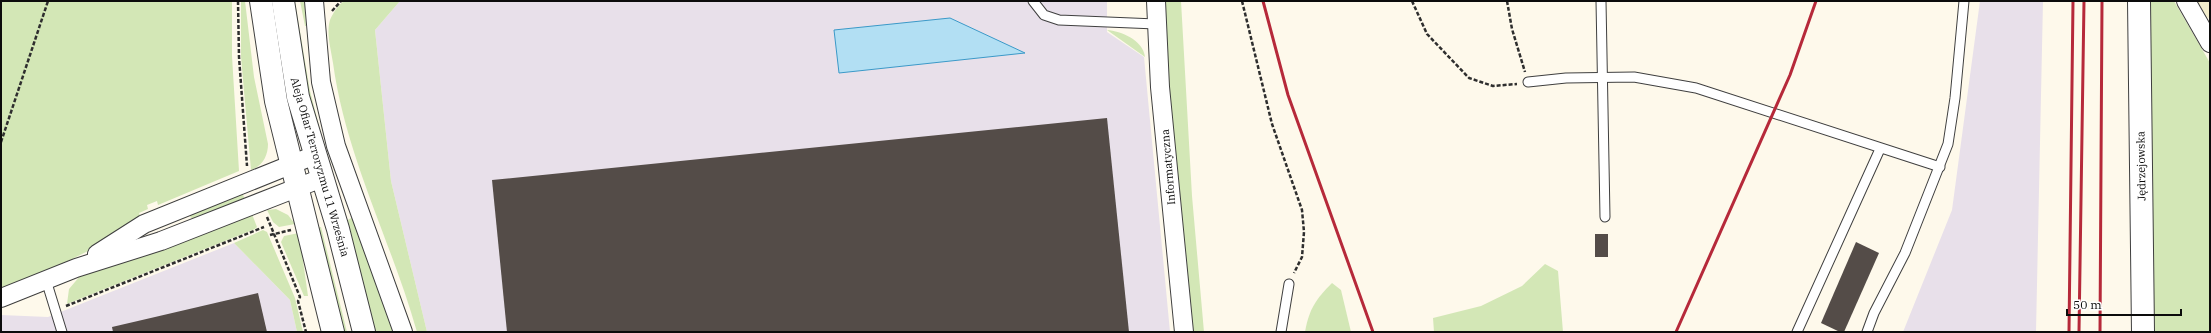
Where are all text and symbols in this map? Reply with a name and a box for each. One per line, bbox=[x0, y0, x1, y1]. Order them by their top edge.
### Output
street label: Aleja Ofiar Terroryzmu 11 Września bbox=[288, 76, 352, 258]
street label: Informatyczna bbox=[1158, 129, 1178, 205]
street label: Jędrzejowska bbox=[2133, 131, 2149, 201]
scale bar bbox=[2067, 291, 2181, 317]
text: 50 m bbox=[2073, 297, 2102, 312]

